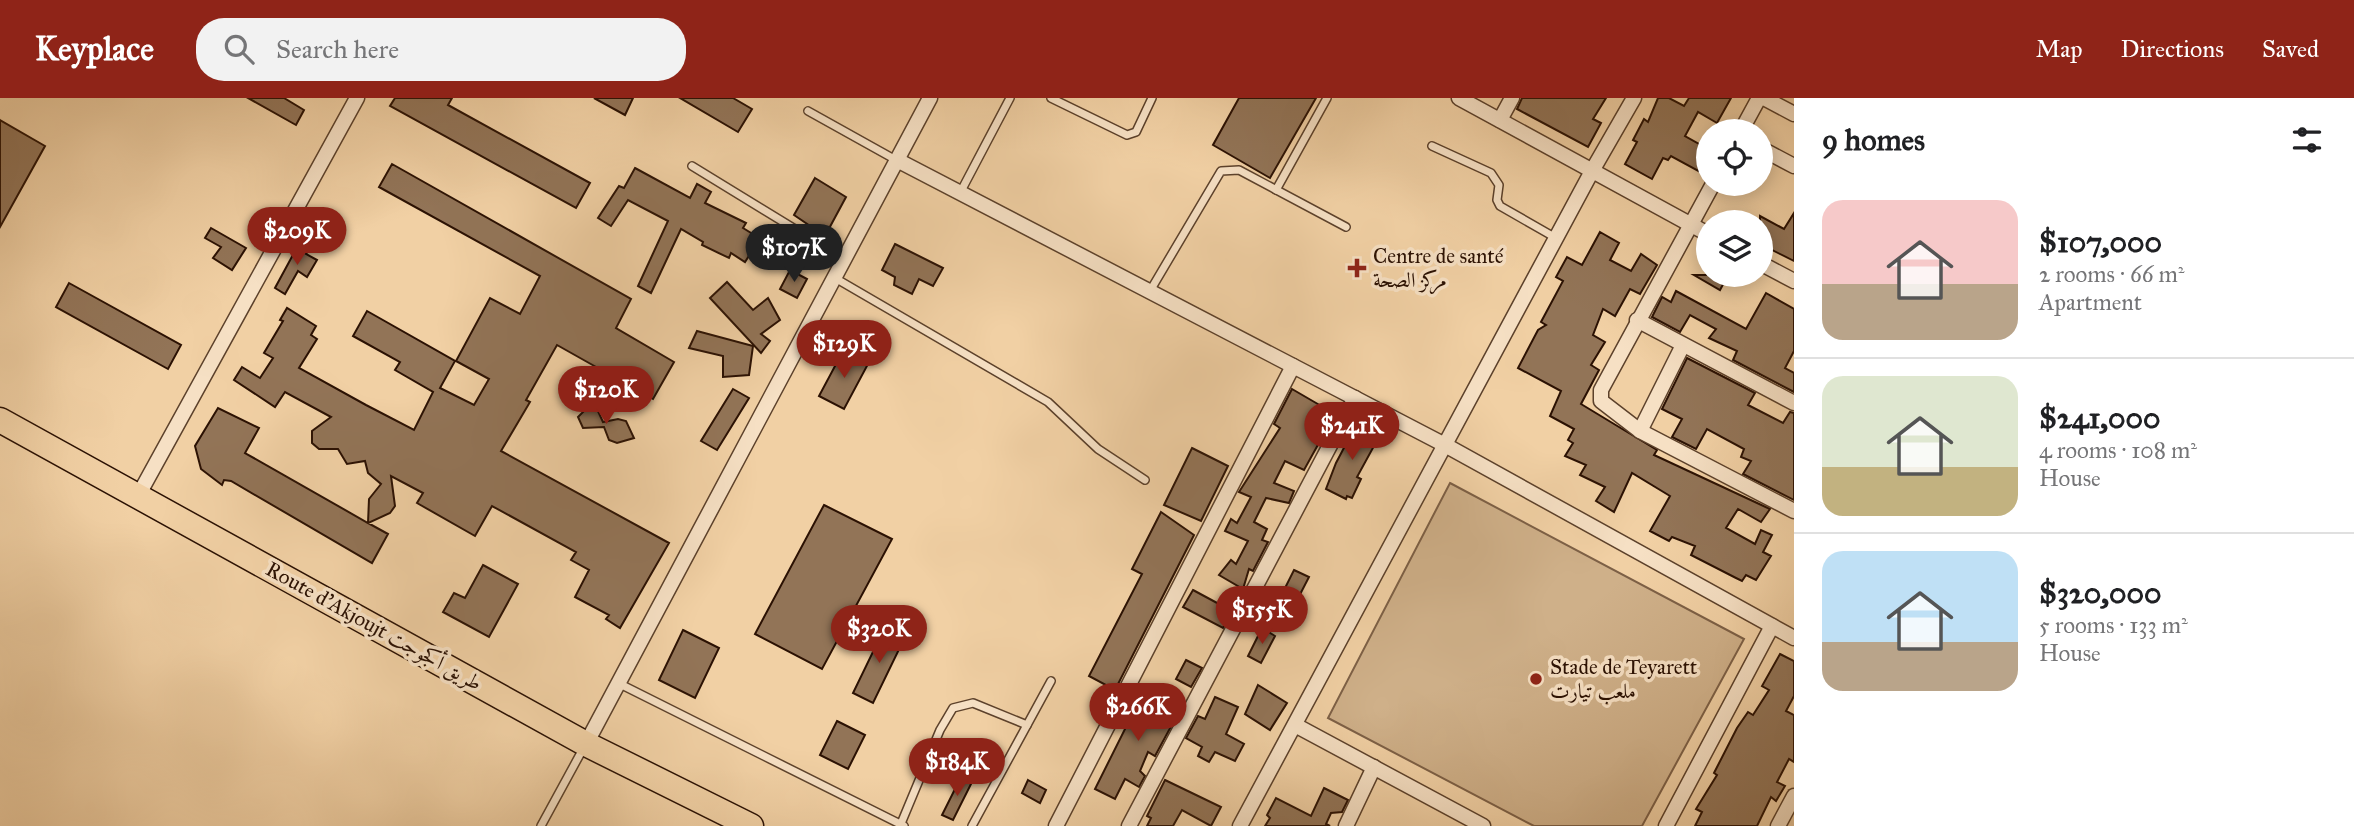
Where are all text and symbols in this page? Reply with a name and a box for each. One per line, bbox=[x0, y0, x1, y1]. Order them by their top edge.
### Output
search box bbox=[196, 18, 686, 81]
text: Keyplace bbox=[35, 29, 154, 69]
icon: search bbox=[220, 30, 258, 68]
text: Search here bbox=[276, 33, 399, 65]
text: Map bbox=[2036, 34, 2083, 64]
text: Directions bbox=[2121, 34, 2224, 64]
text: Saved bbox=[2262, 34, 2319, 64]
map controls bbox=[1696, 119, 1773, 287]
button: locate bbox=[1696, 119, 1773, 196]
icon: filters bbox=[2288, 121, 2326, 159]
text: 9 homes bbox=[1822, 122, 1925, 158]
pin: $209K bbox=[248, 208, 346, 267]
button: layers bbox=[1696, 210, 1773, 287]
text: $209K bbox=[263, 216, 331, 244]
text: $107,000 bbox=[2039, 224, 2162, 260]
pin: $107K bbox=[745, 225, 843, 284]
icon: home bbox=[1878, 228, 1962, 312]
text: $107K bbox=[762, 233, 826, 261]
place label: Centre de santé مركز الصحة bbox=[1373, 243, 1504, 295]
marker: Centre de santé مركز الصحة bbox=[1347, 258, 1367, 278]
text: 2 rooms · 66 m² bbox=[2039, 260, 2184, 288]
text: Apartment bbox=[2039, 288, 2142, 316]
pin: $129K bbox=[795, 320, 893, 380]
text: $129K bbox=[813, 329, 875, 357]
pin: $120K bbox=[557, 366, 655, 426]
text: $120K bbox=[574, 375, 638, 403]
text: $241,000 bbox=[2039, 400, 2161, 436]
pin: $241K bbox=[1303, 402, 1401, 462]
icon: home bbox=[1878, 404, 1962, 488]
text: $241K bbox=[1320, 411, 1384, 439]
text: 4 rooms · 108 m² bbox=[2039, 436, 2197, 464]
text: House bbox=[2039, 464, 2101, 492]
street label: Route d'Akjoujt طريق أكجوجت bbox=[261, 554, 488, 696]
text: $320,000 bbox=[2039, 575, 2161, 611]
icon: home bbox=[1878, 579, 1962, 663]
pin: $155K bbox=[1213, 587, 1311, 646]
text: $155K bbox=[1232, 595, 1292, 623]
pin: $320K bbox=[830, 606, 928, 665]
text: 5 rooms · 133 m² bbox=[2039, 611, 2188, 639]
text: $320K bbox=[847, 614, 911, 642]
text: House bbox=[2039, 639, 2101, 667]
place label: Stade de Teyarett ملعب تيارت bbox=[1550, 654, 1698, 705]
marker: Stade de Teyarett ملعب تيارت bbox=[1528, 671, 1544, 687]
pin: $266K bbox=[1089, 684, 1187, 743]
text: $266K bbox=[1105, 692, 1171, 720]
pin: $184K bbox=[908, 738, 1006, 798]
text: $184K bbox=[925, 747, 989, 775]

